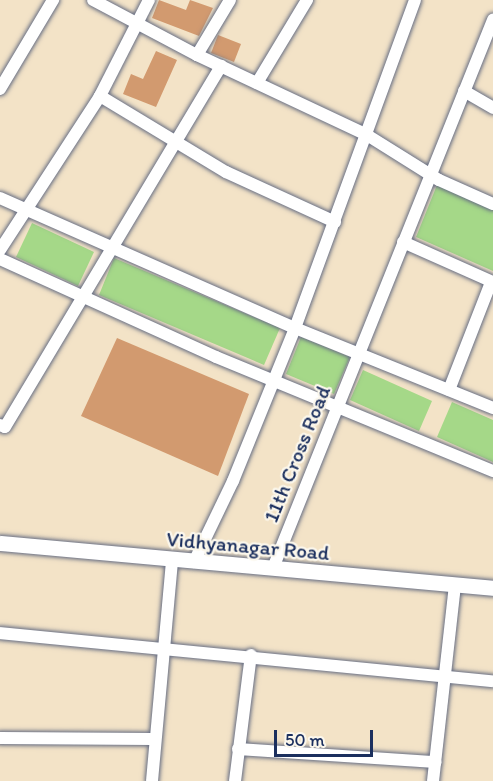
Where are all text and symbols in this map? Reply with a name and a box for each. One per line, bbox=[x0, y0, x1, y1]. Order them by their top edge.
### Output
street label: 11th Cross Road bbox=[258, 383, 336, 525]
street label: Vidhyanagar Road bbox=[166, 526, 330, 566]
scale bar bbox=[277, 718, 376, 756]
text: 50 m bbox=[285, 729, 325, 751]

